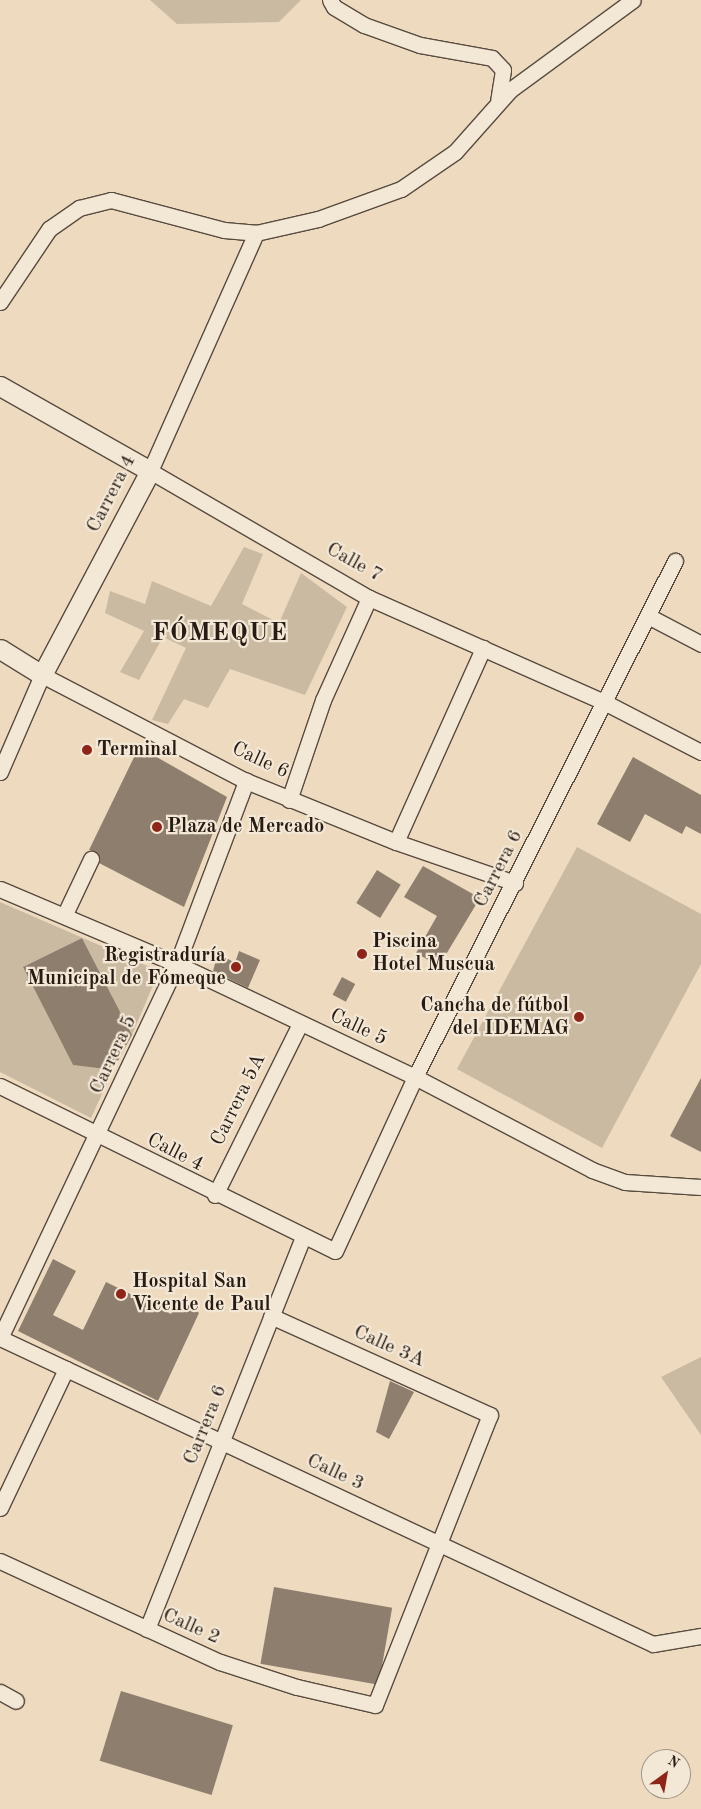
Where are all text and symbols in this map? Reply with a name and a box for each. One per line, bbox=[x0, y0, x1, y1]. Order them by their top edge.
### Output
street label: Carrera 4 bbox=[82, 451, 142, 537]
street label: Calle 7 bbox=[322, 538, 386, 588]
district label: FÓMEQUE bbox=[151, 619, 289, 649]
street label: Calle 6 bbox=[228, 737, 292, 785]
place label: Terminal bbox=[97, 738, 178, 762]
marker: Terminal bbox=[81, 744, 93, 756]
place label: Plaza de Mercado bbox=[167, 815, 324, 839]
marker: Plaza de Mercado bbox=[151, 821, 163, 833]
street label: Carrera 6 bbox=[469, 826, 529, 912]
place label: Piscina Hotel Muscua bbox=[372, 930, 495, 977]
place label: Registraduría Municipal de Fómeque bbox=[27, 944, 226, 991]
marker: Piscina Hotel Muscua bbox=[356, 948, 368, 960]
marker: Registraduría Municipal de Fómeque bbox=[230, 961, 242, 973]
place label: Cancha de fútbol del IDEMAG bbox=[420, 994, 569, 1041]
street label: Calle 5 bbox=[326, 1004, 390, 1052]
marker: Cancha de fútbol del IDEMAG bbox=[573, 1011, 585, 1023]
street label: Carrera 5 bbox=[85, 1012, 143, 1098]
street label: Carrera 5A bbox=[206, 1050, 272, 1150]
street label: Calle 4 bbox=[143, 1129, 207, 1177]
place label: Hospital San Vicente de Paul bbox=[132, 1270, 271, 1317]
marker: Hospital San Vicente de Paul bbox=[114, 1287, 128, 1301]
street label: Calle 3A bbox=[350, 1321, 428, 1373]
street label: Carrera 6 bbox=[179, 1381, 233, 1469]
street label: Calle 3 bbox=[303, 1449, 367, 1497]
street label: Calle 2 bbox=[158, 1604, 224, 1650]
north arrow bbox=[641, 1749, 691, 1799]
text: N bbox=[665, 1753, 682, 1771]

